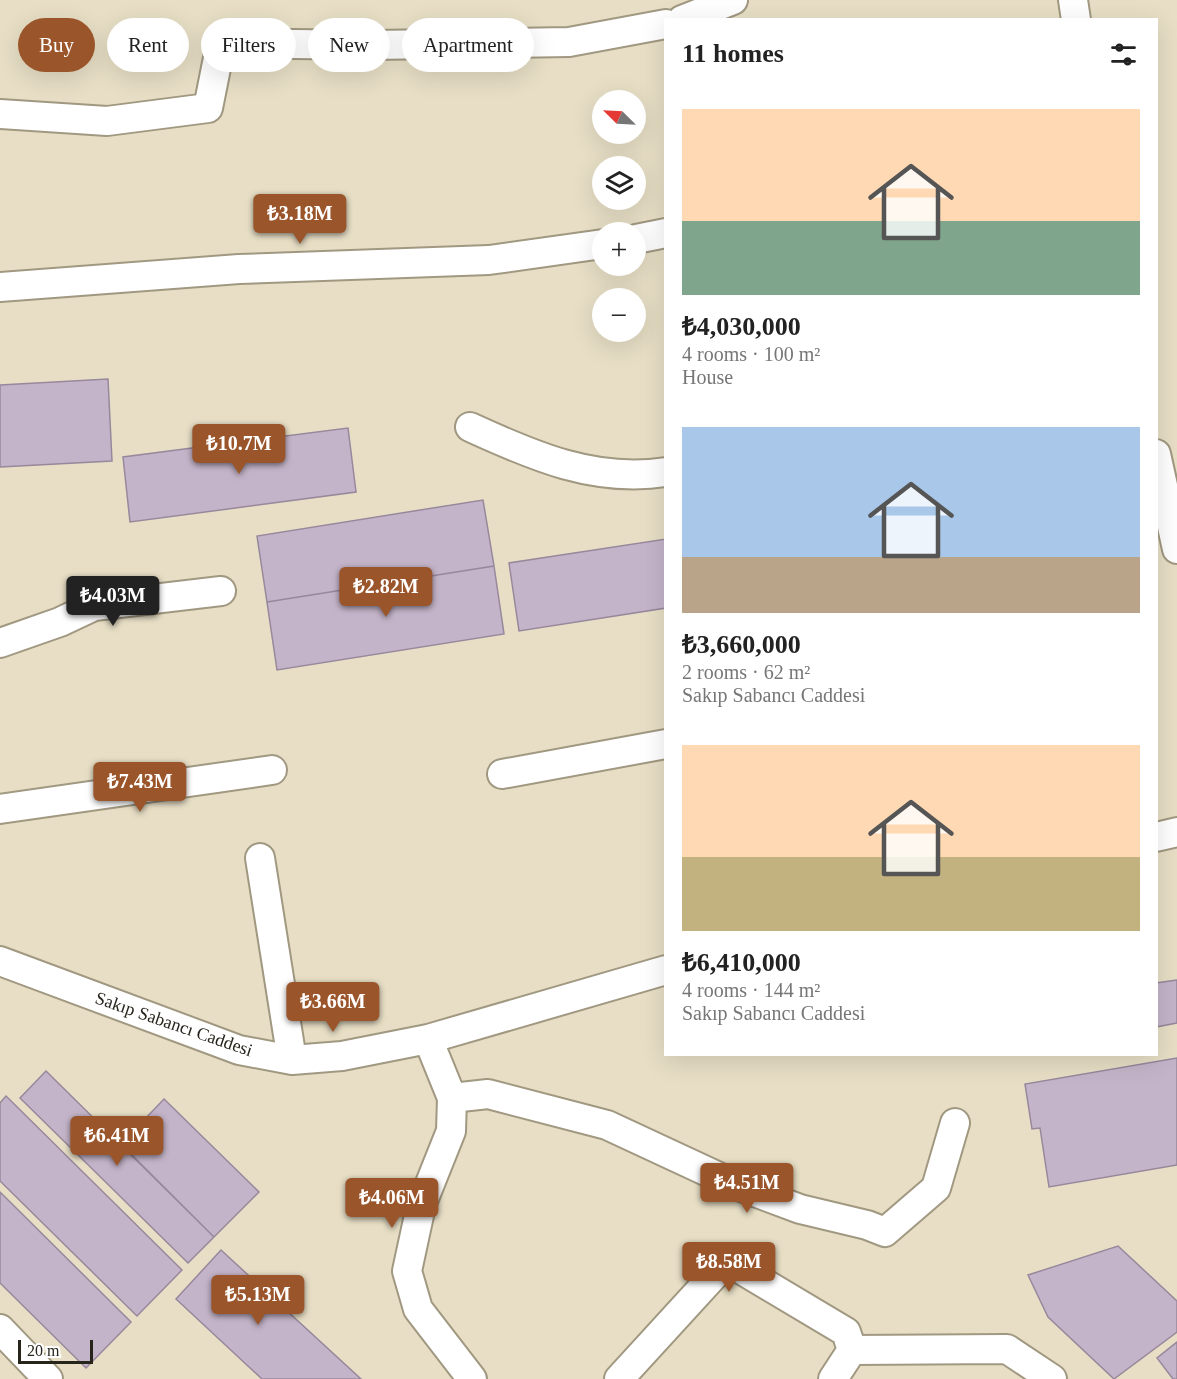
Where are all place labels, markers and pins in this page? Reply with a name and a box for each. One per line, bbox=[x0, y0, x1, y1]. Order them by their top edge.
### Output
pin: ₺3.18M bbox=[251, 194, 349, 245]
pin: ₺10.7M bbox=[190, 424, 288, 475]
pin: ₺2.82M bbox=[337, 567, 435, 618]
pin: ₺4.03M bbox=[64, 576, 162, 627]
pin: ₺7.43M bbox=[91, 762, 189, 813]
pin: ₺3.66M bbox=[284, 982, 382, 1033]
pin: ₺6.41M bbox=[68, 1116, 166, 1167]
pin: ₺4.51M bbox=[698, 1163, 796, 1214]
pin: ₺4.06M bbox=[343, 1178, 441, 1229]
pin: ₺8.58M bbox=[680, 1242, 778, 1293]
pin: ₺5.13M bbox=[209, 1275, 307, 1326]

